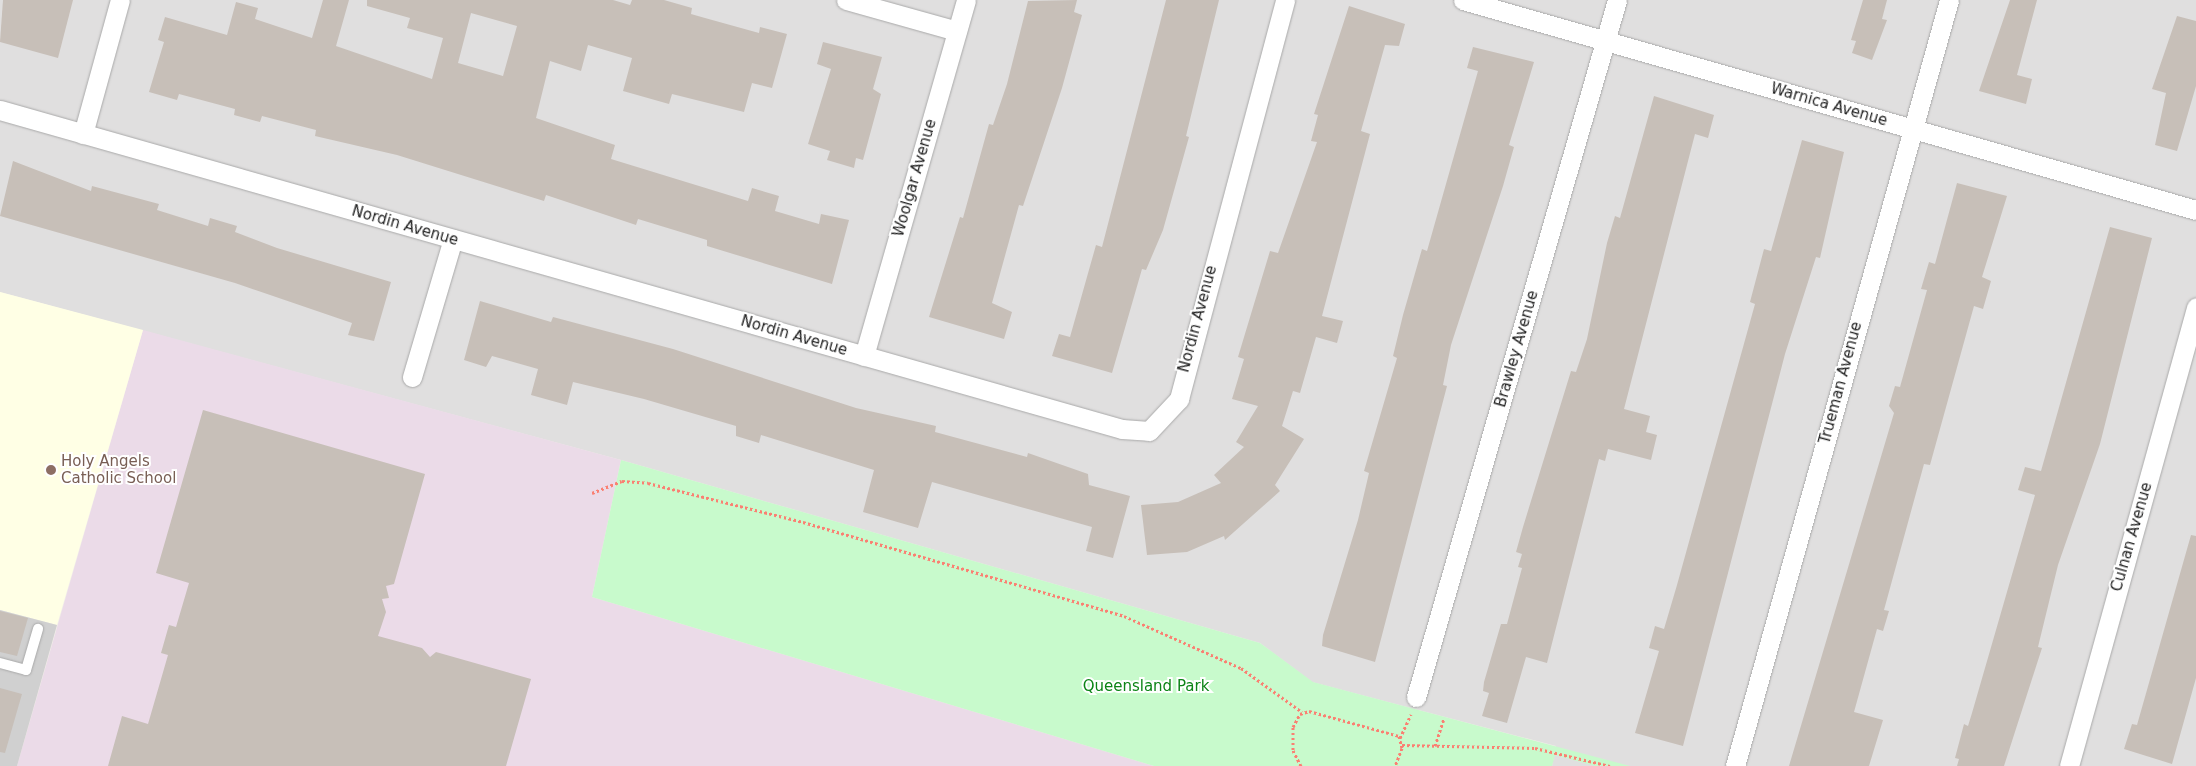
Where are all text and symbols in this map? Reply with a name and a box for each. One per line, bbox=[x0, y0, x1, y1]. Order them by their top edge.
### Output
street label: Warnica Avenue bbox=[1769, 80, 1889, 130]
street label: Woolgar Avenue bbox=[890, 117, 940, 239]
street label: Nordin Avenue bbox=[350, 202, 460, 250]
street label: Nordin Avenue bbox=[1175, 264, 1221, 374]
street label: Brawley Avenue bbox=[1492, 289, 1542, 409]
street label: Nordin Avenue bbox=[739, 312, 849, 360]
street label: Trueman Avenue bbox=[1816, 320, 1866, 446]
place label: Holy Angels Catholic School bbox=[61, 452, 176, 487]
marker: Holy Angels Catholic School bbox=[45, 464, 57, 476]
street label: Culnan Avenue bbox=[2108, 480, 2156, 594]
park label: Queensland Park bbox=[1083, 678, 1209, 696]

